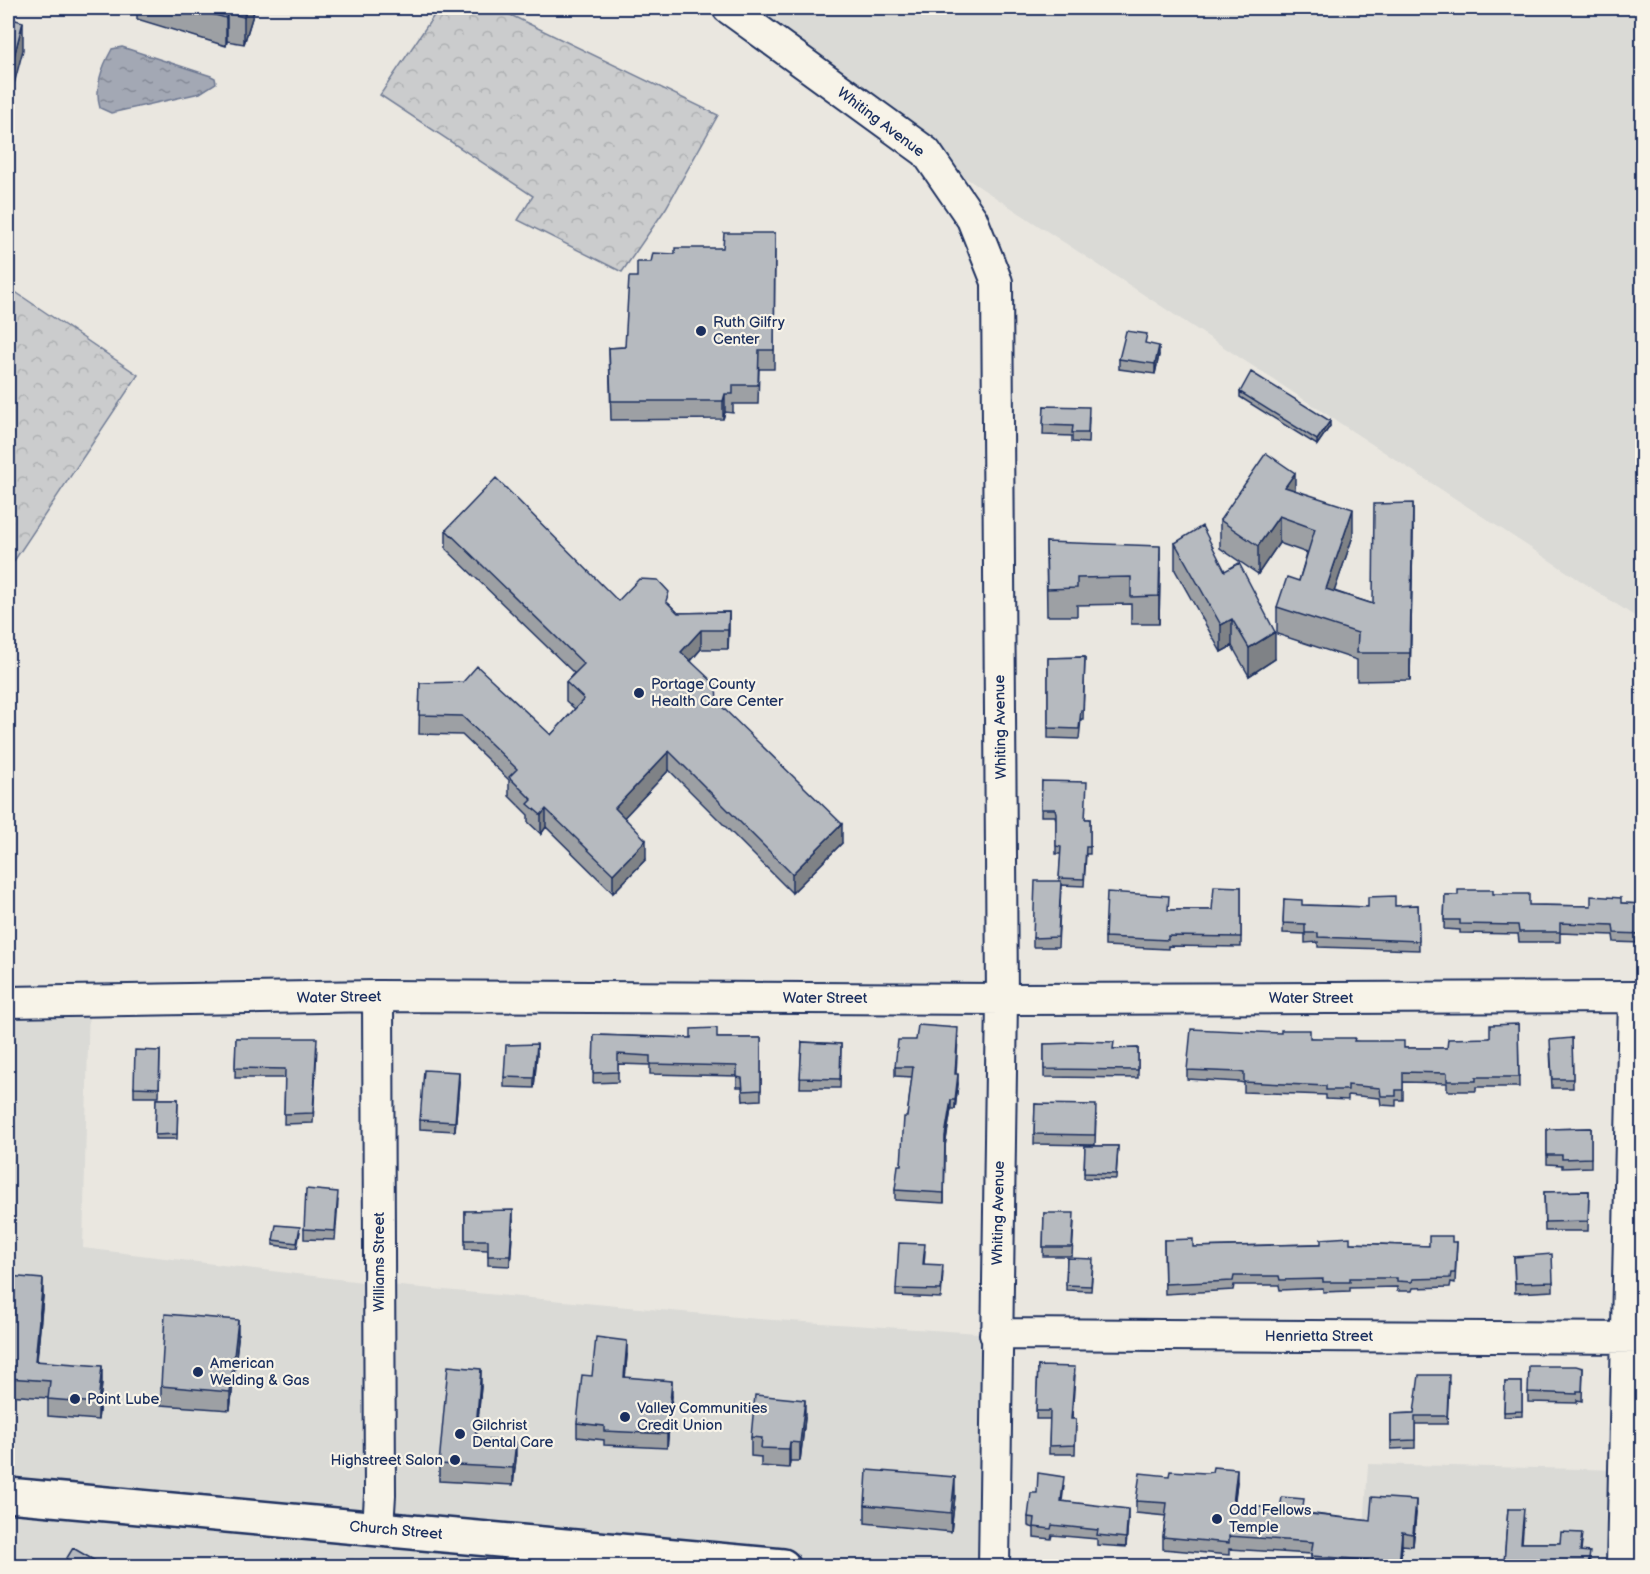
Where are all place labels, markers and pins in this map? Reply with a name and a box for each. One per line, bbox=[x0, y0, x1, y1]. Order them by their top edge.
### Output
place label: Ruth Gilfry Center bbox=[713, 313, 785, 349]
marker: Ruth Gilfry Center bbox=[694, 324, 708, 338]
place label: Portage County Health Care Center bbox=[651, 675, 784, 711]
marker: Portage County Health Care Center bbox=[632, 686, 646, 700]
place label: American Welding & Gas bbox=[210, 1354, 310, 1390]
marker: American Welding & Gas bbox=[191, 1365, 205, 1379]
place label: Point Lube bbox=[87, 1390, 159, 1409]
marker: Point Lube bbox=[68, 1392, 82, 1406]
place label: Valley Communities Credit Union bbox=[637, 1399, 768, 1435]
marker: Valley Communities Credit Union bbox=[618, 1410, 632, 1424]
place label: Gilchrist Dental Care bbox=[472, 1416, 553, 1452]
marker: Gilchrist Dental Care bbox=[453, 1427, 467, 1441]
place label: Highstreet Salon bbox=[330, 1451, 443, 1470]
marker: Highstreet Salon bbox=[448, 1453, 462, 1467]
place label: Odd Fellows Temple bbox=[1229, 1501, 1312, 1537]
marker: Odd Fellows Temple bbox=[1210, 1512, 1224, 1526]

